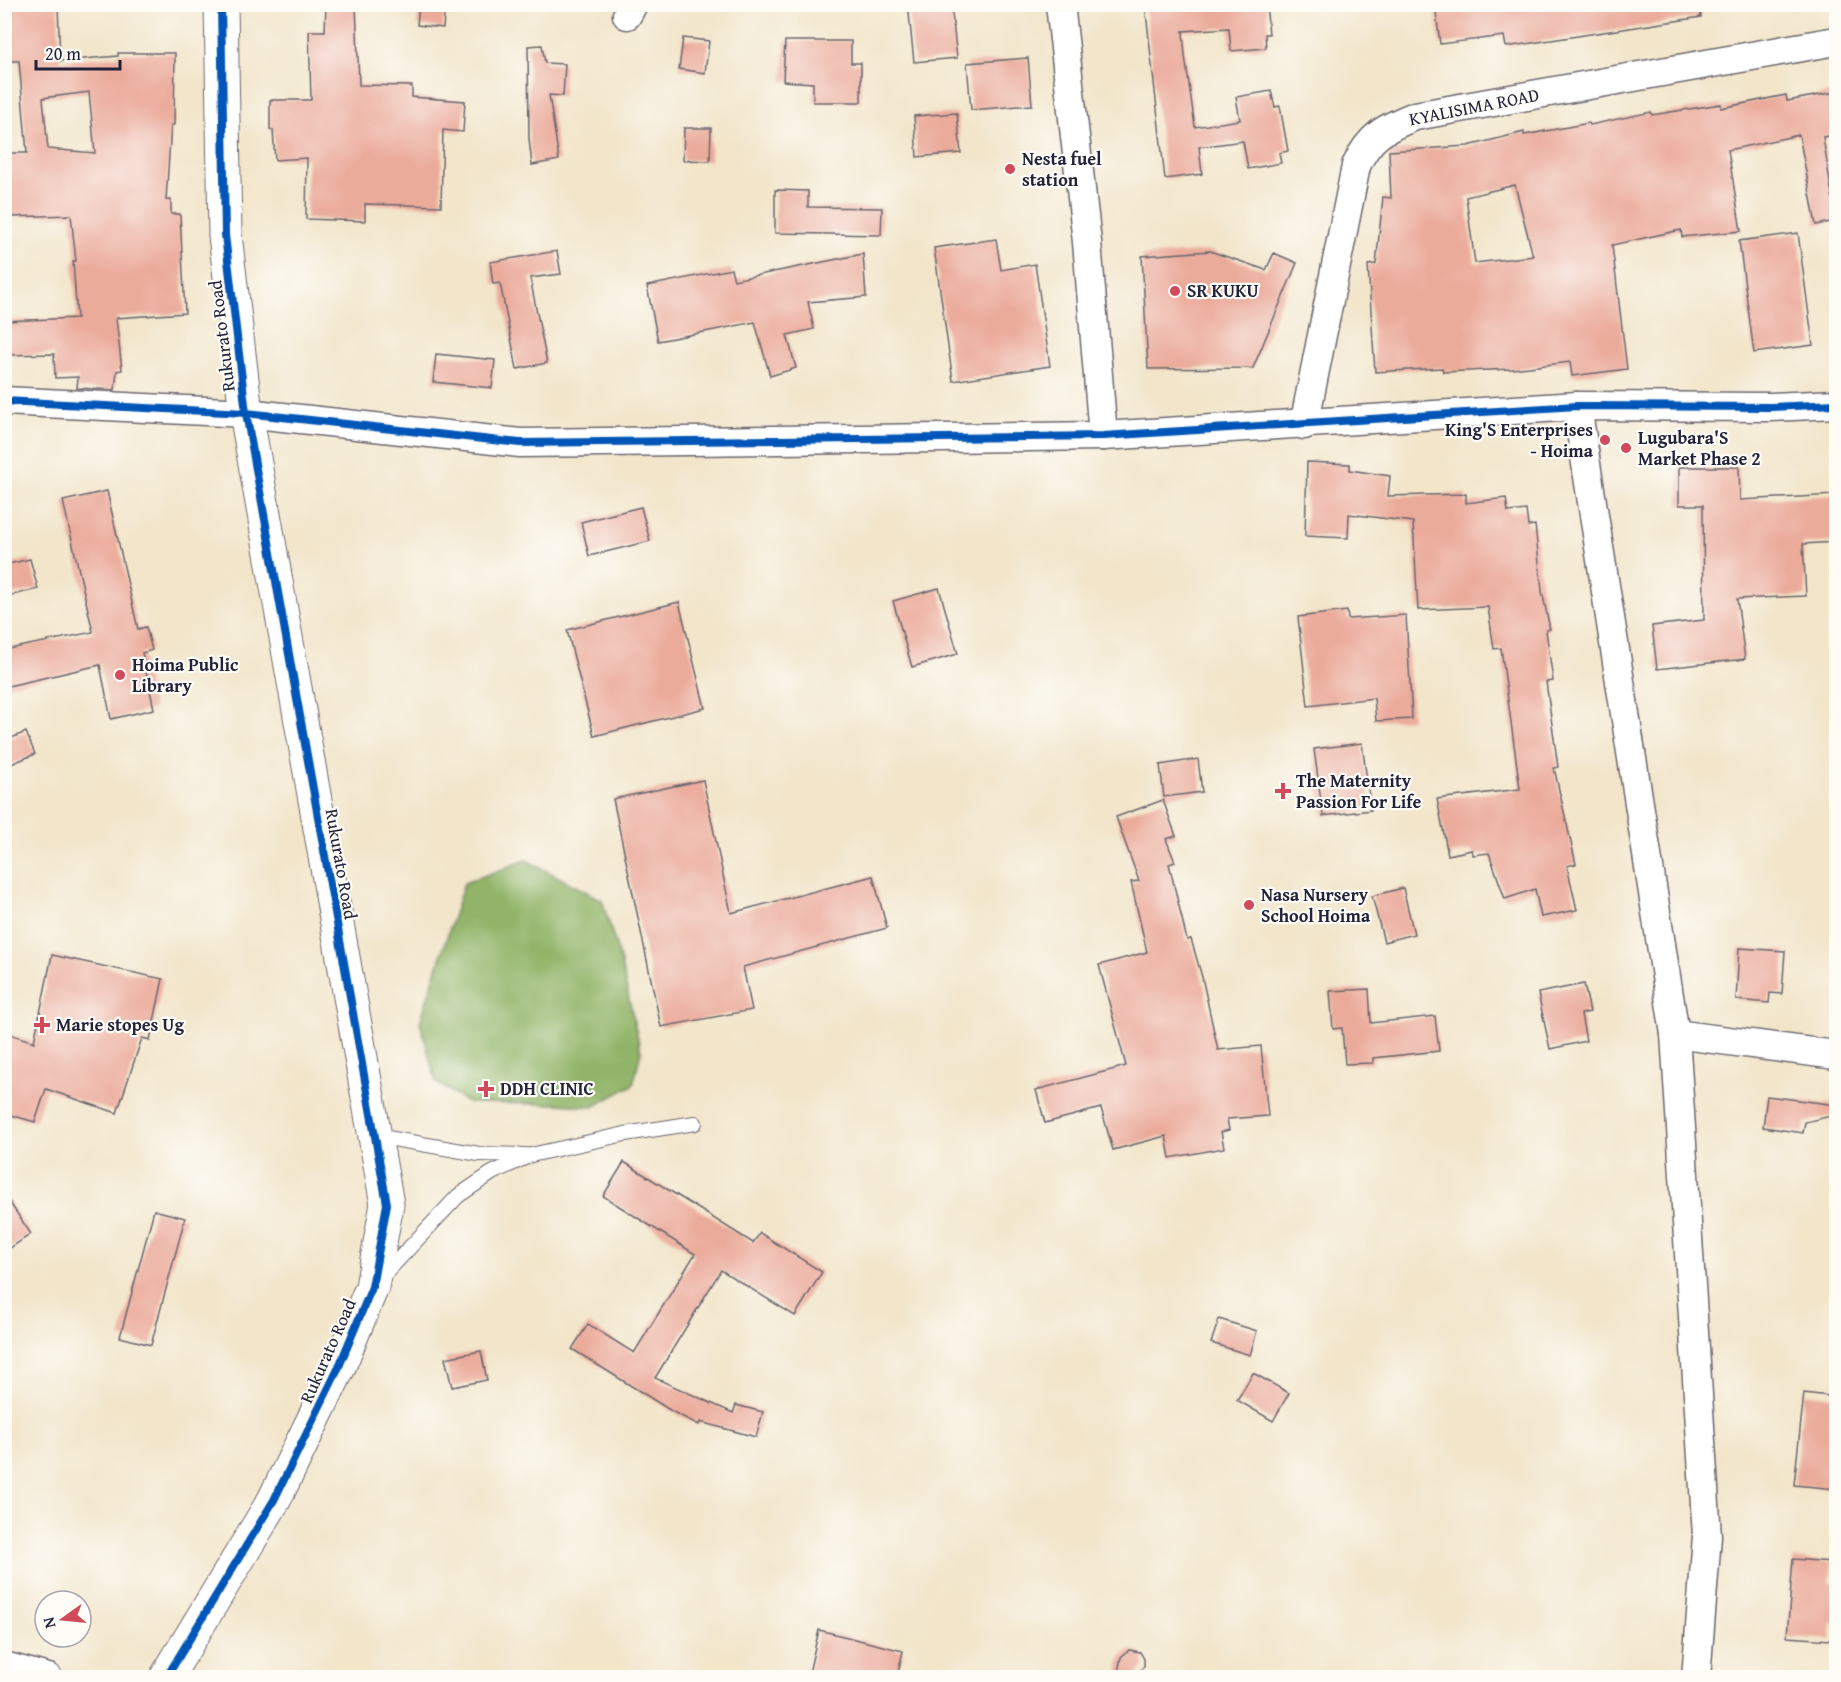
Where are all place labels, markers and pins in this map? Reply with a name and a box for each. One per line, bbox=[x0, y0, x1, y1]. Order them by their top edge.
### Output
place label: Nesta fuel station bbox=[1022, 145, 1102, 193]
marker: Nesta fuel station bbox=[1003, 162, 1017, 176]
place label: SR KUKU bbox=[1187, 277, 1259, 304]
marker: SR KUKU bbox=[1168, 284, 1182, 298]
place label: King'S Enterprises - Hoima bbox=[1445, 416, 1594, 464]
place label: Lugubara'S Market Phase 2 bbox=[1638, 424, 1761, 472]
marker: King'S Enterprises - Hoima bbox=[1598, 433, 1612, 447]
marker: Lugubara'S Market Phase 2 bbox=[1619, 441, 1633, 455]
place label: Hoima Public Library bbox=[132, 651, 238, 699]
marker: Hoima Public Library bbox=[113, 668, 127, 682]
place label: The Maternity Passion For Life bbox=[1296, 767, 1422, 815]
marker: The Maternity Passion For Life bbox=[1274, 782, 1292, 800]
place label: Nasa Nursery School Hoima bbox=[1261, 881, 1371, 929]
marker: Nasa Nursery School Hoima bbox=[1242, 898, 1256, 912]
place label: Marie stopes Ug bbox=[56, 1011, 184, 1038]
marker: Marie stopes Ug bbox=[33, 1016, 51, 1034]
place label: DDH CLINIC bbox=[500, 1075, 594, 1102]
marker: DDH CLINIC bbox=[477, 1080, 495, 1098]

